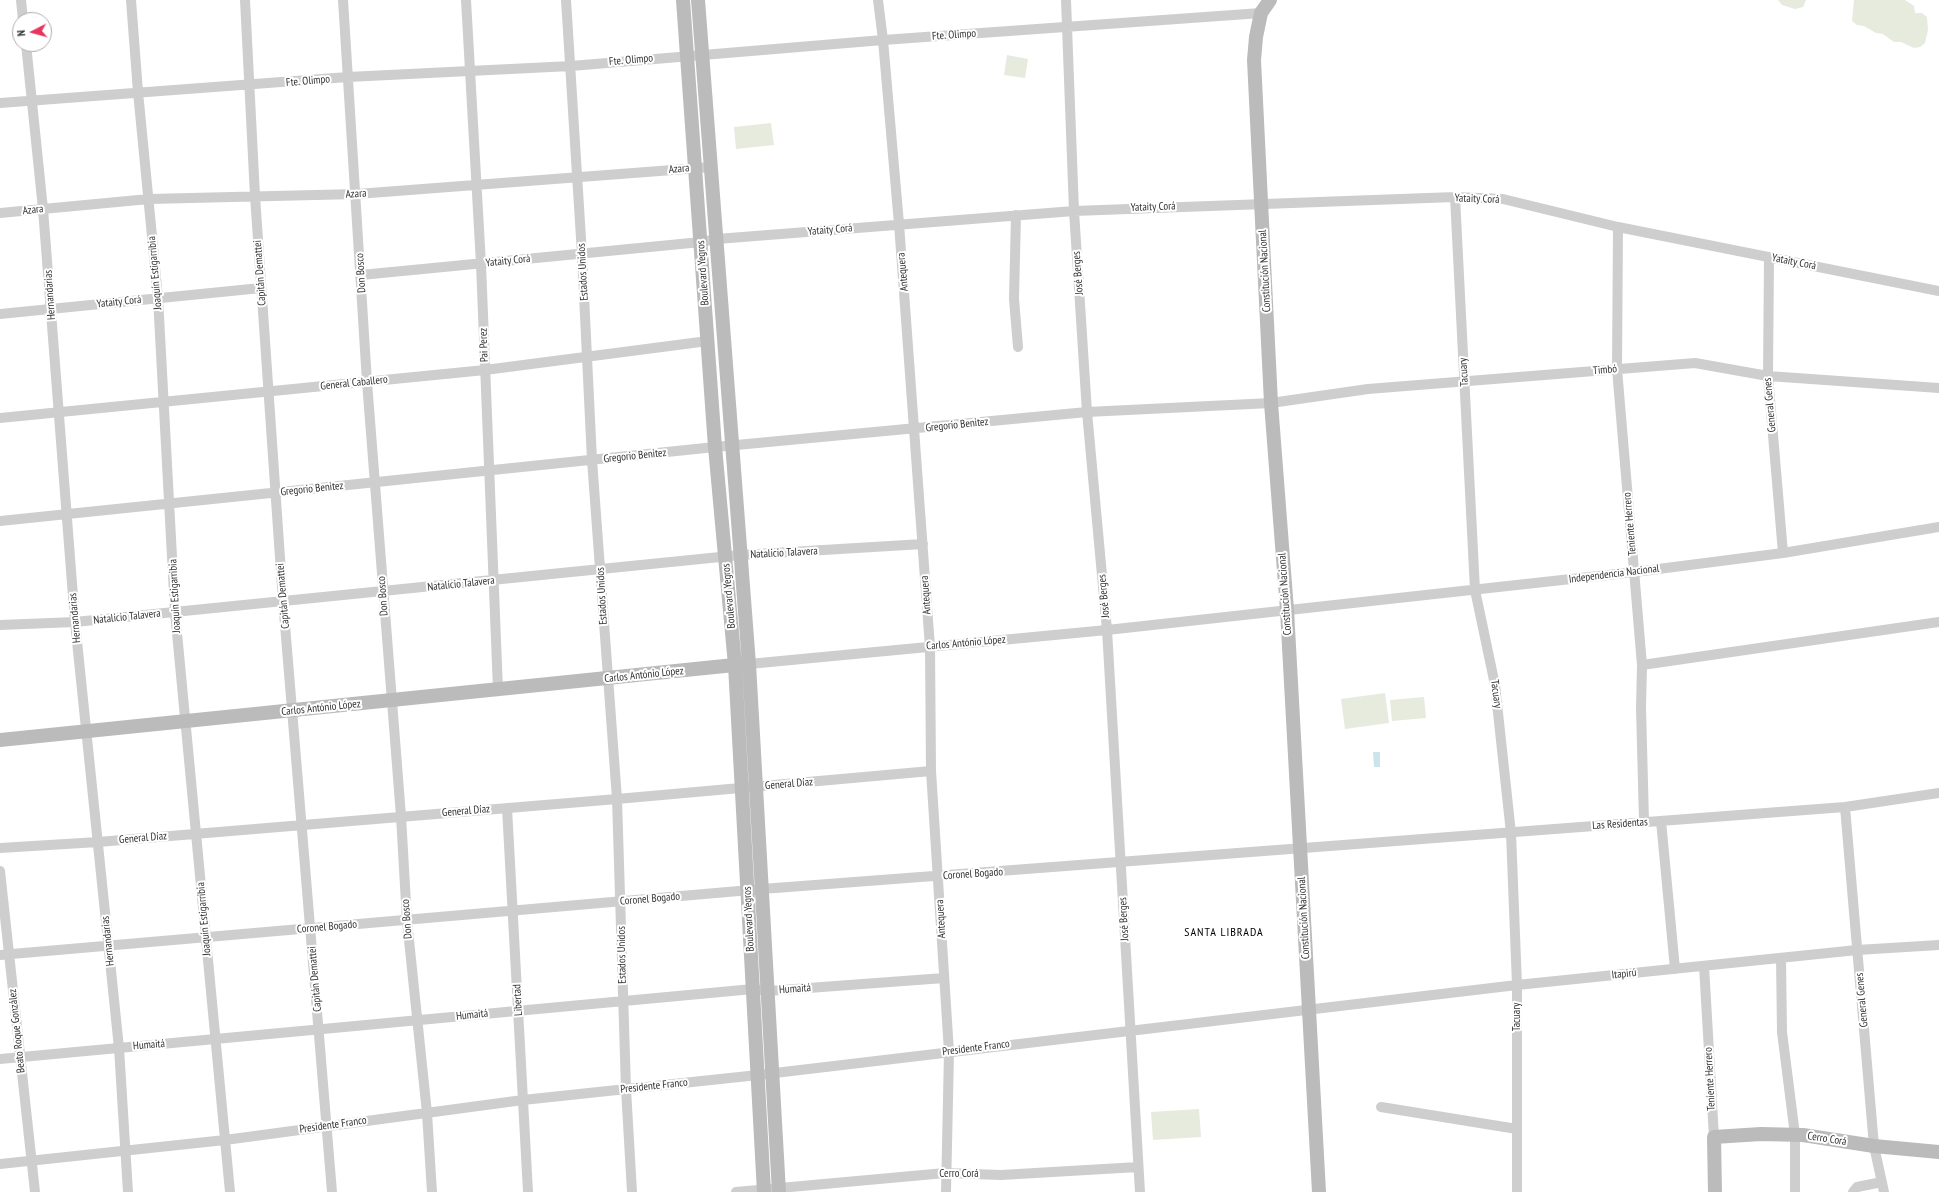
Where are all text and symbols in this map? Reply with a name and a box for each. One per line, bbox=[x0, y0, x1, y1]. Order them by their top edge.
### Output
north arrow bbox=[12, 12, 52, 52]
street label: Fte. Olimpo bbox=[932, 27, 976, 43]
text: N bbox=[14, 29, 28, 37]
street label: Fte. Olimpo bbox=[609, 52, 653, 68]
street label: Fte. Olimpo bbox=[286, 73, 330, 89]
street label: Azara bbox=[668, 162, 690, 176]
street label: Azara bbox=[345, 187, 367, 201]
street label: Yataity Corá bbox=[1454, 192, 1500, 206]
street label: Yataity Corá bbox=[1130, 200, 1176, 214]
street label: Azara bbox=[22, 202, 44, 218]
street label: Yataity Corá bbox=[807, 221, 853, 239]
street label: Constitución Nacional bbox=[1256, 229, 1274, 313]
street label: Joaquín Estigarribia bbox=[145, 236, 165, 310]
street label: Capitán Demattei bbox=[251, 240, 269, 306]
street label: Boulevard Yegros bbox=[694, 240, 712, 306]
street label: Estados Unidos bbox=[575, 243, 591, 301]
street label: José Berges bbox=[1070, 251, 1086, 295]
street label: Yataity Corá bbox=[1771, 251, 1817, 273]
street label: Yataity Corá bbox=[485, 252, 531, 270]
street label: Antequera bbox=[895, 252, 911, 292]
street label: Don Bosco bbox=[353, 253, 369, 293]
street label: Hernandarias bbox=[42, 270, 58, 320]
street label: Yataity Corá bbox=[96, 293, 142, 311]
street label: Pai Perez bbox=[477, 328, 491, 362]
street label: Tacuary bbox=[1457, 357, 1471, 387]
street label: Timbó bbox=[1592, 362, 1618, 378]
street label: General Caballero bbox=[320, 373, 388, 393]
street label: General Genes bbox=[1761, 377, 1779, 433]
street label: Gregorio Benitez bbox=[925, 415, 989, 435]
street label: Gregorio Benitez bbox=[603, 446, 667, 466]
street label: Gregorio Benitez bbox=[280, 479, 344, 499]
street label: Teniente Herrero bbox=[1621, 492, 1639, 556]
street label: Natalicio Talavera bbox=[750, 545, 818, 561]
street label: Constitución Nacional bbox=[1276, 552, 1294, 636]
street label: Joaquín Estigarribia bbox=[166, 559, 184, 633]
street label: Independencia Nacional bbox=[1568, 562, 1660, 586]
street label: Capitán Demattei bbox=[274, 563, 292, 629]
street label: Boulevard Yegros bbox=[720, 563, 738, 629]
street label: Estados Unidos bbox=[594, 567, 610, 625]
street label: Natalicio Talavera bbox=[427, 574, 495, 594]
street label: José Berges bbox=[1096, 574, 1112, 618]
street label: Antequera bbox=[918, 575, 934, 615]
street label: Don Bosco bbox=[375, 576, 391, 616]
street label: Hernandarias bbox=[66, 592, 84, 644]
street label: Natalicio Talavera bbox=[93, 607, 161, 627]
street label: Carlos António López bbox=[926, 633, 1006, 653]
street label: Carlos António López bbox=[604, 664, 684, 686]
street label: Tacuary bbox=[1487, 679, 1505, 709]
street label: Carlos António López bbox=[281, 697, 361, 719]
street label: General Díaz bbox=[764, 775, 814, 793]
street label: General Díaz bbox=[441, 802, 491, 820]
street label: Las Residentas bbox=[1592, 815, 1648, 833]
street label: General Díaz bbox=[118, 829, 168, 847]
street label: Coronel Bogado bbox=[943, 865, 1003, 883]
street label: Constitución Nacional bbox=[1295, 876, 1313, 960]
street label: Joaquín Estigarribia bbox=[194, 882, 214, 956]
street label: Boulevard Yegros bbox=[741, 886, 757, 952]
street label: Coronel Bogado bbox=[619, 890, 681, 908]
street label: José Berges bbox=[1116, 897, 1132, 941]
street label: Don Bosco bbox=[399, 899, 415, 939]
street label: Antequera bbox=[933, 899, 949, 939]
street label: Hernandarias bbox=[99, 915, 117, 967]
street label: Coronel Bogado bbox=[296, 918, 358, 936]
street label: Estados Unidos bbox=[615, 926, 629, 984]
district label: SANTA LIBRADA bbox=[1184, 926, 1264, 940]
street label: Capitán Demattei bbox=[306, 946, 324, 1012]
street label: Itapirú bbox=[1611, 966, 1637, 982]
street label: General Genes bbox=[1853, 972, 1871, 1028]
street label: Humaitá bbox=[779, 981, 811, 997]
street label: Libertad bbox=[511, 984, 525, 1016]
street label: Beato Roque González bbox=[6, 988, 28, 1074]
street label: Tacuary bbox=[1510, 1003, 1524, 1031]
street label: Humaitá bbox=[455, 1007, 489, 1023]
street label: Humaitá bbox=[132, 1037, 166, 1053]
street label: Presidente Franco bbox=[942, 1037, 1010, 1059]
street label: Teniente Herrero bbox=[1702, 1047, 1718, 1111]
street label: Presidente Franco bbox=[620, 1076, 688, 1096]
street label: Presidente Franco bbox=[299, 1114, 367, 1136]
street label: Cerro Corá bbox=[1807, 1129, 1847, 1149]
street label: Cerro Corá bbox=[939, 1167, 979, 1181]

